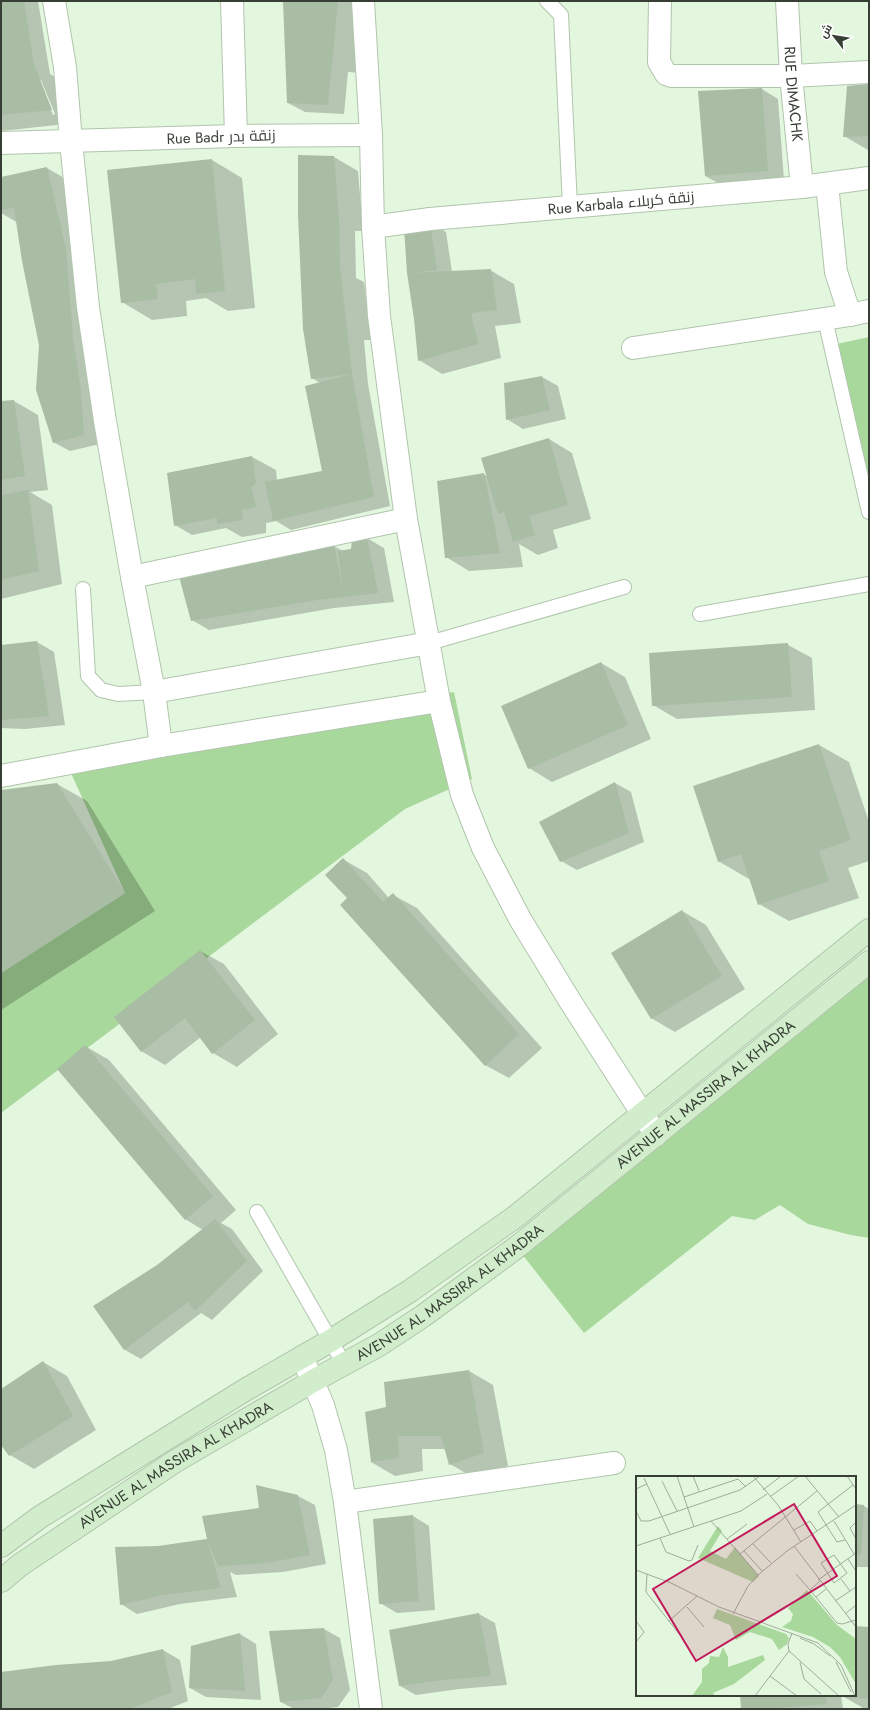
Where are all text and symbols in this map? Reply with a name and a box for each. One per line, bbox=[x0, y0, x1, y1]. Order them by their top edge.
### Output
north arrow bbox=[814, 16, 854, 56]
text: ش bbox=[815, 21, 836, 41]
street label: RUE DIMACHK bbox=[778, 46, 808, 143]
street label: Rue Badr زنقة بدر bbox=[166, 124, 276, 150]
street label: Rue Karbala زنقة كربلاء bbox=[547, 186, 695, 220]
street label: AVENUE AL MASSIRA AL KHADRA bbox=[611, 1015, 800, 1174]
street label: AVENUE AL MASSIRA AL KHADRA bbox=[352, 1219, 548, 1367]
street label: AVENUE AL MASSIRA AL KHADRA bbox=[74, 1396, 277, 1534]
inset map bbox=[636, 1476, 856, 1696]

